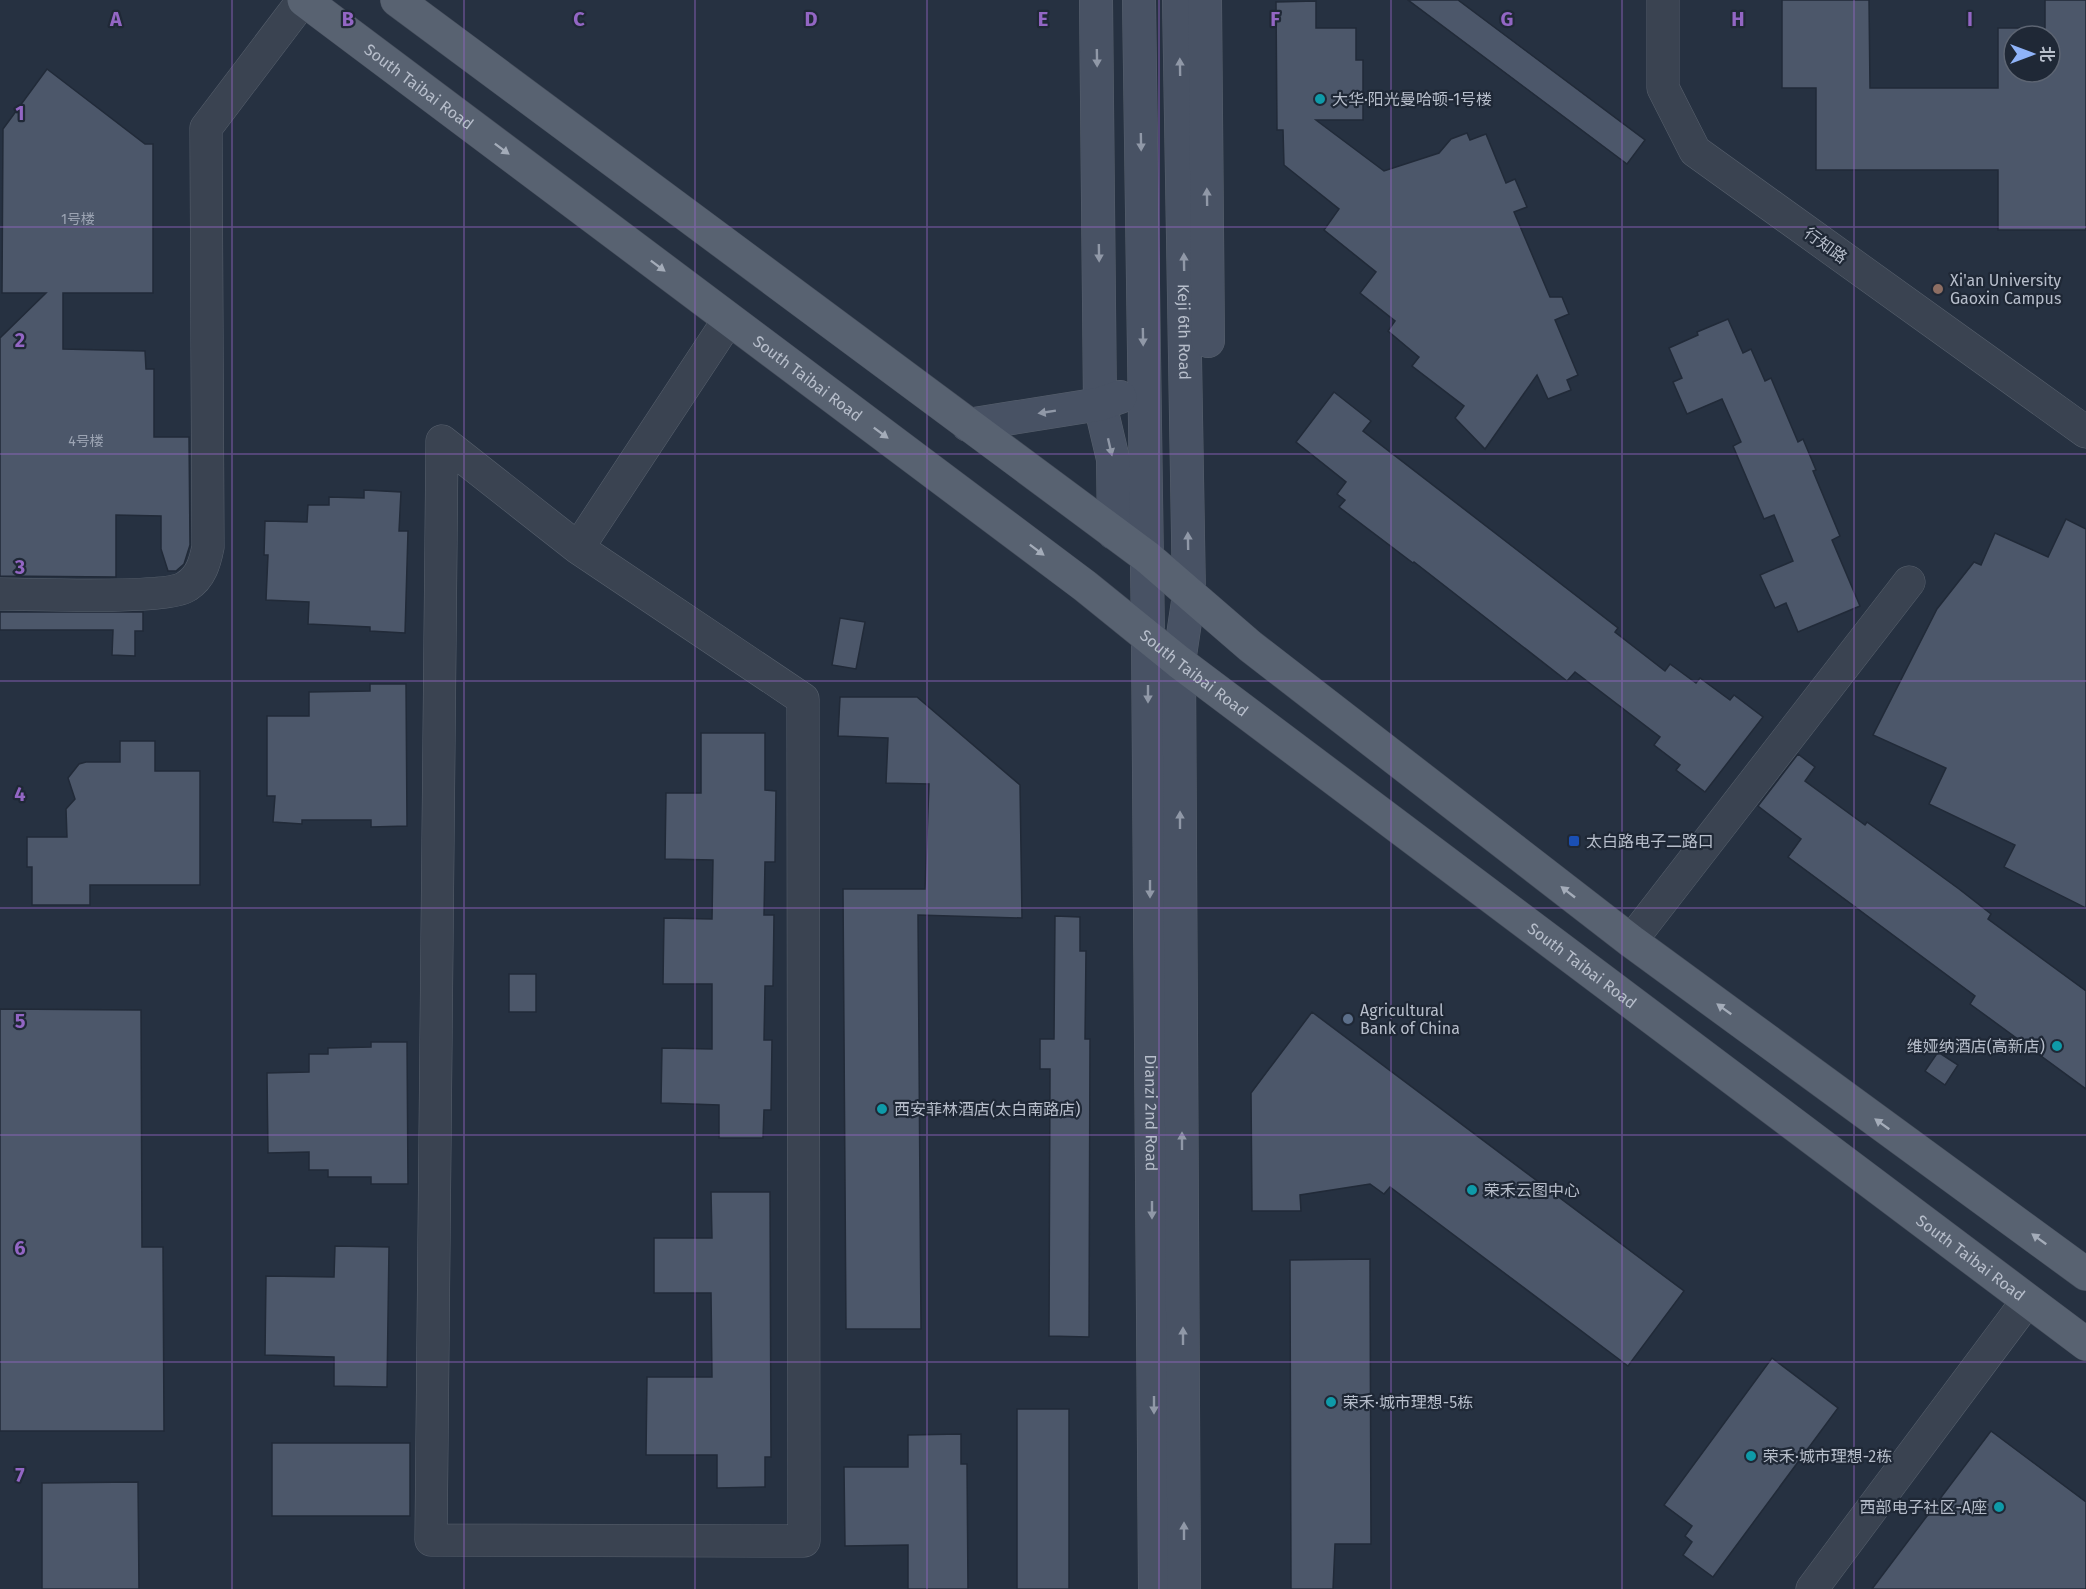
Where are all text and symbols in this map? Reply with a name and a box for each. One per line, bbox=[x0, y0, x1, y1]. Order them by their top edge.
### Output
text: A bbox=[109, 7, 123, 31]
text: B bbox=[342, 7, 354, 31]
text: C bbox=[573, 7, 585, 31]
text: D bbox=[804, 7, 818, 31]
text: E bbox=[1038, 7, 1048, 31]
text: F bbox=[1270, 7, 1280, 31]
text: G bbox=[1501, 7, 1513, 31]
text: H bbox=[1731, 7, 1745, 31]
text: I bbox=[1967, 7, 1973, 31]
north arrow bbox=[2002, 24, 2062, 84]
street label: South Taibai Road bbox=[361, 40, 477, 134]
text: 北 bbox=[2037, 46, 2056, 62]
one-way arrow bbox=[1092, 49, 1102, 68]
one-way arrow bbox=[1176, 57, 1185, 76]
place label: 大华·阳光曼哈顿-1号楼 bbox=[1332, 90, 1492, 109]
marker: 大华·阳光曼哈顿-1号楼 bbox=[1313, 92, 1327, 106]
text: 1 bbox=[15, 101, 25, 125]
one-way arrow bbox=[1136, 133, 1146, 152]
one-way arrow bbox=[494, 142, 509, 154]
one-way arrow bbox=[1202, 188, 1211, 207]
house number: 1号楼 bbox=[61, 211, 95, 228]
street label: 行知路 bbox=[1801, 224, 1851, 267]
one-way arrow bbox=[1094, 244, 1103, 263]
one-way arrow bbox=[1179, 252, 1189, 271]
one-way arrow bbox=[650, 259, 665, 271]
place label: Xi'an University Gaoxin Campus bbox=[1950, 271, 2061, 308]
marker: Xi'an University Gaoxin Campus bbox=[1931, 282, 1945, 296]
street label: Keji 6th Road bbox=[1174, 284, 1194, 380]
text: 2 bbox=[15, 328, 25, 352]
one-way arrow bbox=[1139, 328, 1148, 347]
street label: South Taibai Road bbox=[749, 331, 866, 426]
one-way arrow bbox=[1037, 408, 1056, 417]
one-way arrow bbox=[872, 427, 888, 439]
house number: 4号楼 bbox=[68, 433, 104, 450]
one-way arrow bbox=[1106, 438, 1116, 457]
one-way arrow bbox=[1183, 531, 1193, 550]
one-way arrow bbox=[1028, 544, 1044, 556]
text: 3 bbox=[14, 555, 25, 579]
street label: South Taibai Road bbox=[1136, 625, 1252, 721]
one-way arrow bbox=[1143, 685, 1153, 704]
text: 4 bbox=[14, 782, 26, 806]
one-way arrow bbox=[1175, 810, 1185, 829]
place label: 太白路电子二路口 bbox=[1586, 832, 1714, 851]
marker: 太白路电子二路口 bbox=[1567, 834, 1581, 848]
one-way arrow bbox=[1145, 880, 1154, 899]
one-way arrow bbox=[1560, 886, 1576, 899]
street label: South Taibai Road bbox=[1524, 919, 1640, 1013]
place label: Agricultural Bank of China bbox=[1360, 1001, 1460, 1038]
one-way arrow bbox=[1717, 1003, 1733, 1015]
text: 5 bbox=[15, 1009, 26, 1033]
marker: Agricultural Bank of China bbox=[1341, 1012, 1355, 1026]
place label: 维娅纳酒店(高新店) bbox=[1907, 1037, 2045, 1056]
marker: 维娅纳酒店(高新店) bbox=[2050, 1039, 2064, 1053]
street label: Dianzi 2nd Road bbox=[1141, 1054, 1161, 1171]
place label: 西安菲林酒店(太白南路店) bbox=[894, 1100, 1080, 1119]
marker: 西安菲林酒店(太白南路店) bbox=[875, 1102, 889, 1116]
one-way arrow bbox=[1874, 1118, 1890, 1130]
one-way arrow bbox=[1177, 1131, 1187, 1150]
place label: 荣禾云图中心 bbox=[1484, 1181, 1580, 1200]
marker: 荣禾云图中心 bbox=[1465, 1183, 1479, 1197]
one-way arrow bbox=[1147, 1201, 1157, 1220]
street label: South Taibai Road bbox=[1912, 1211, 2029, 1305]
one-way arrow bbox=[2031, 1234, 2046, 1246]
text: 6 bbox=[14, 1236, 26, 1260]
one-way arrow bbox=[1178, 1326, 1188, 1345]
place label: 荣禾·城市理想-5栋 bbox=[1343, 1393, 1473, 1412]
marker: 荣禾·城市理想-5栋 bbox=[1324, 1395, 1338, 1409]
one-way arrow bbox=[1149, 1396, 1159, 1415]
place label: 荣禾·城市理想-2栋 bbox=[1763, 1447, 1892, 1466]
marker: 荣禾·城市理想-2栋 bbox=[1744, 1449, 1758, 1463]
text: 7 bbox=[15, 1463, 25, 1487]
place label: 西部电子社区-A座 bbox=[1859, 1498, 1987, 1517]
marker: 西部电子社区-A座 bbox=[1992, 1500, 2006, 1514]
one-way arrow bbox=[1179, 1521, 1189, 1540]

